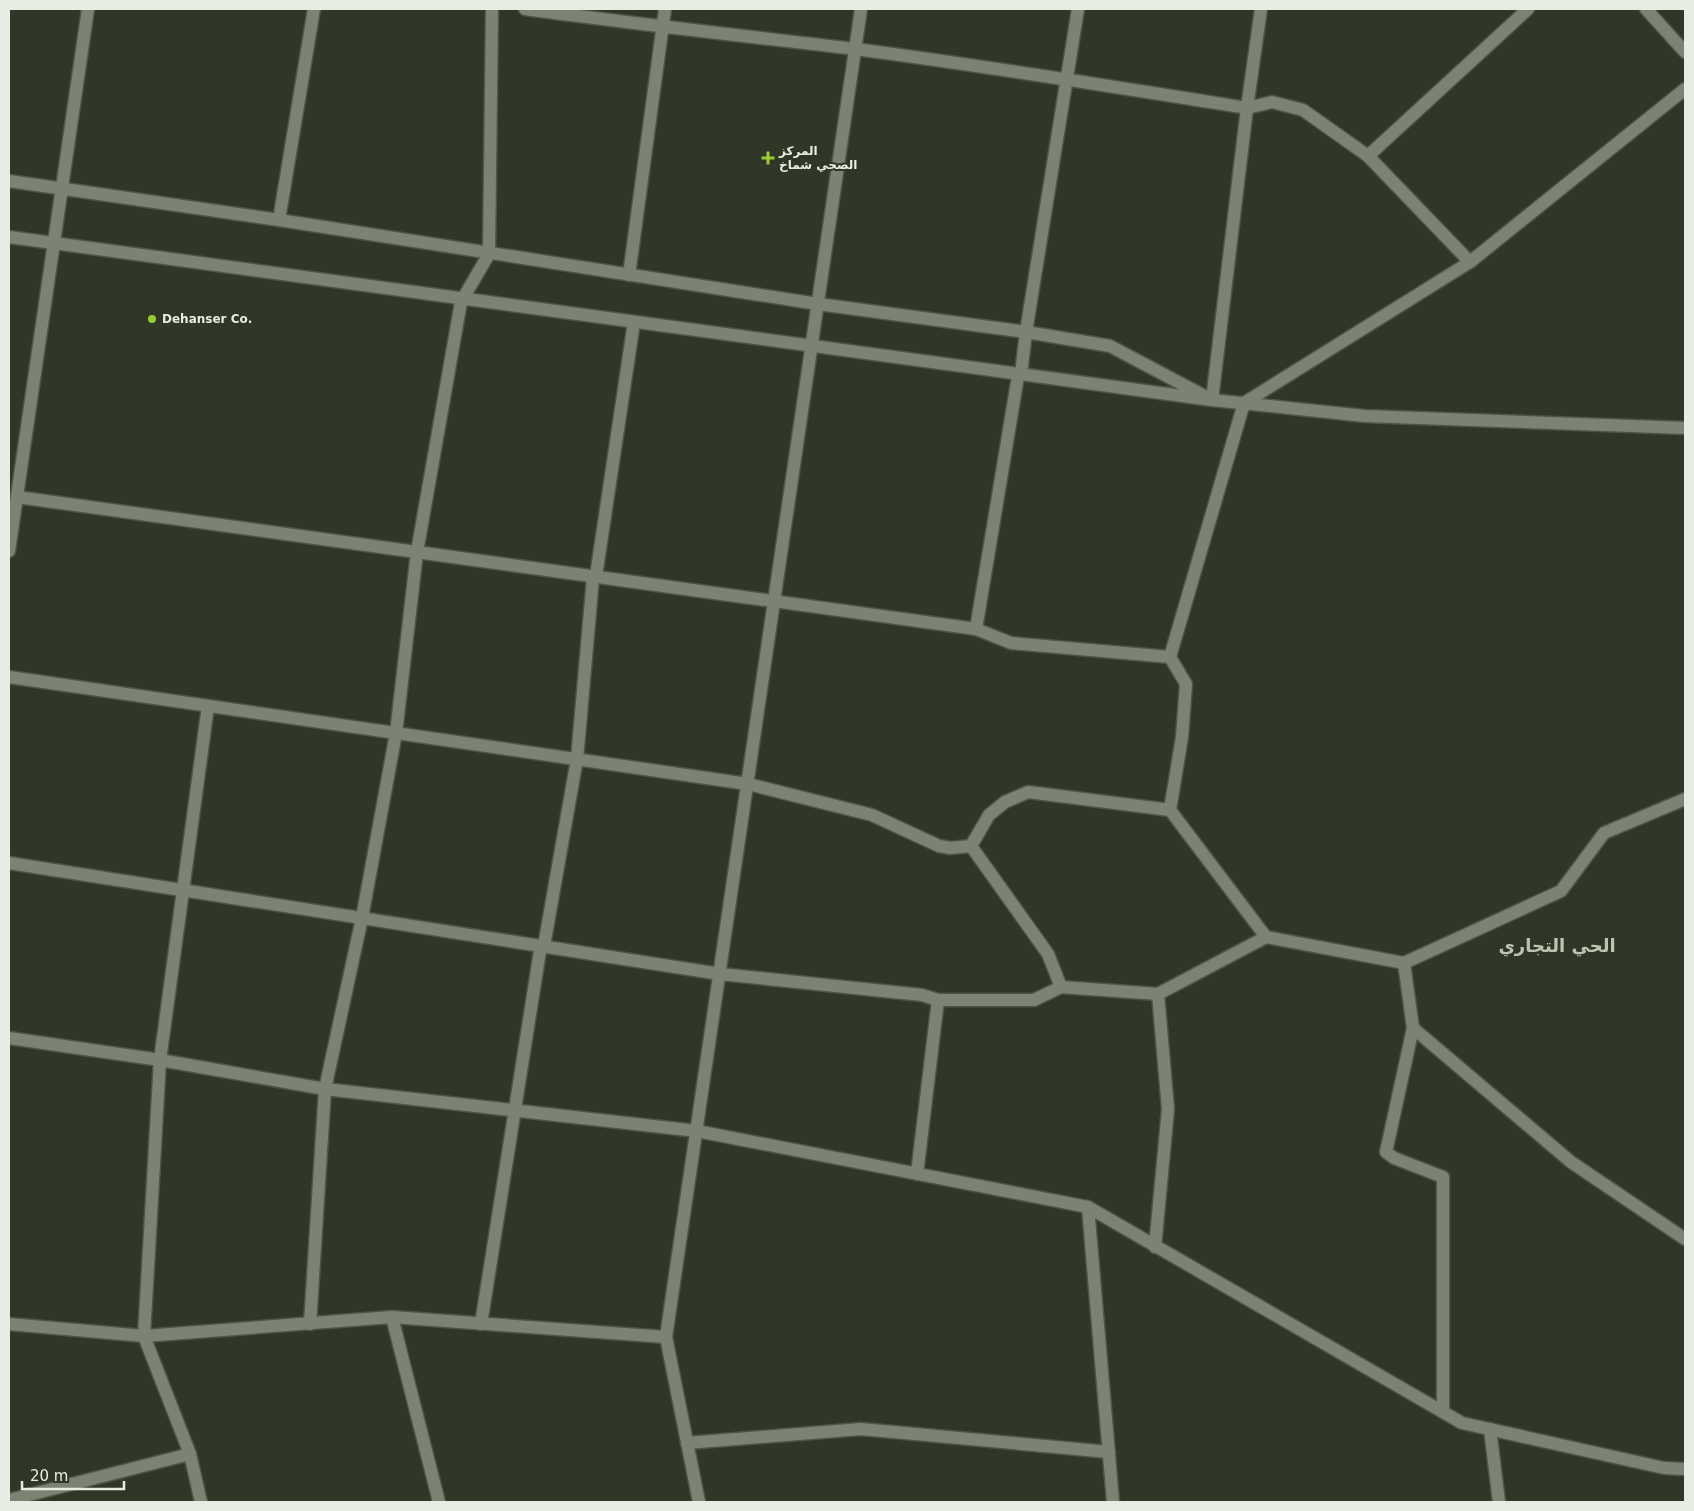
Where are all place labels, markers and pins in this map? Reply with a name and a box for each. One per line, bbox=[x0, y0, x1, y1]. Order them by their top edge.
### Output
place label: المركز الصحي شماخ bbox=[778, 144, 857, 172]
marker: المركز الصحي شماخ bbox=[761, 151, 775, 165]
place label: Dehanser Co. bbox=[162, 312, 252, 326]
marker: Dehanser Co. bbox=[146, 313, 158, 325]

